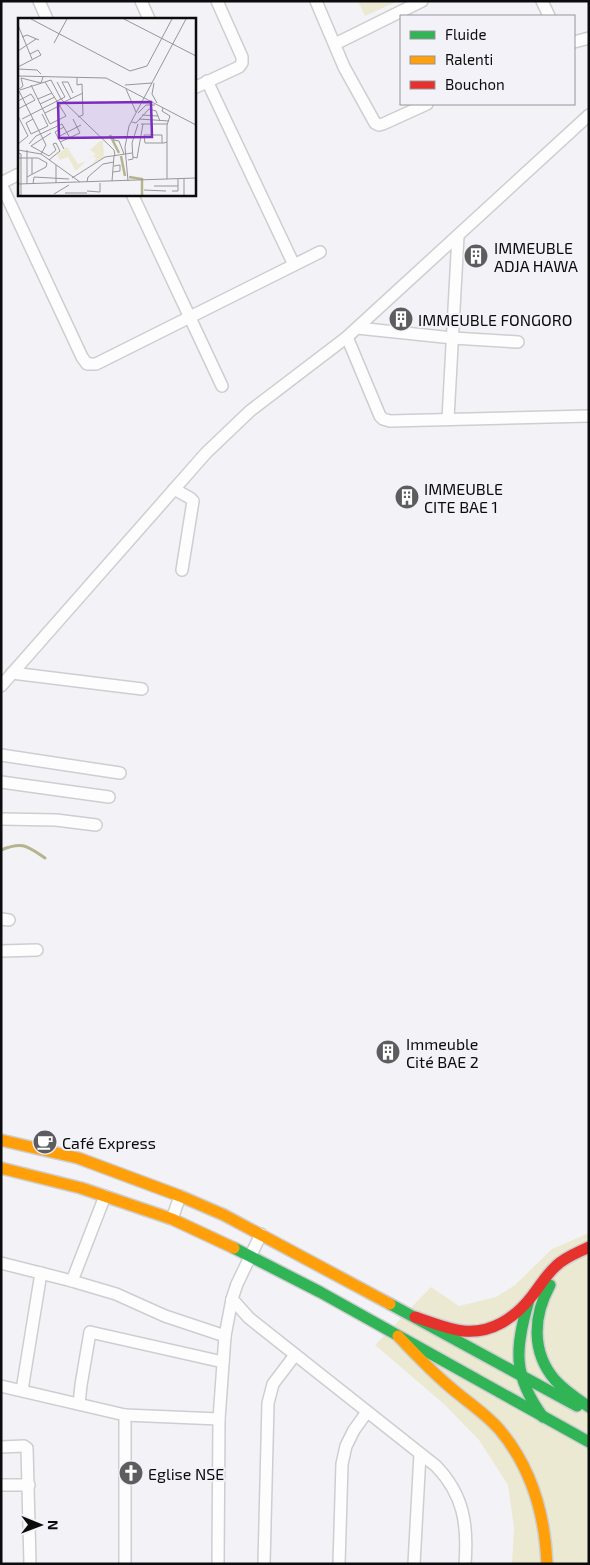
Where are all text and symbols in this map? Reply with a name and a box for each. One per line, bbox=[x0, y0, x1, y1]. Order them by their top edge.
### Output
legend bbox=[400, 15, 575, 105]
inset map bbox=[18, 18, 195, 195]
text: Fluide bbox=[445, 25, 486, 43]
text: Ralenti bbox=[445, 50, 493, 68]
text: Bouchon bbox=[445, 75, 505, 93]
place label: IMMEUBLE ADJA HAWA bbox=[494, 238, 578, 275]
building icon: IMMEUBLE ADJA HAWA bbox=[463, 243, 489, 269]
building icon: IMMEUBLE FONGORO bbox=[388, 306, 414, 332]
place label: IMMEUBLE FONGORO bbox=[418, 310, 572, 329]
place label: IMMEUBLE CITE BAE 1 bbox=[424, 479, 503, 516]
building icon: IMMEUBLE CITE BAE 1 bbox=[394, 484, 420, 510]
place label: Immeuble Cité BAE 2 bbox=[406, 1034, 479, 1071]
building icon: Immeuble Cité BAE 2 bbox=[375, 1039, 401, 1065]
cafe icon: Café Express bbox=[32, 1129, 58, 1155]
place label: Café Express bbox=[62, 1133, 156, 1152]
church icon: Eglise NSE bbox=[118, 1460, 144, 1486]
place label: Eglise NSE bbox=[148, 1464, 224, 1483]
north arrow bbox=[15, 1500, 65, 1550]
text: N bbox=[45, 1520, 62, 1530]

